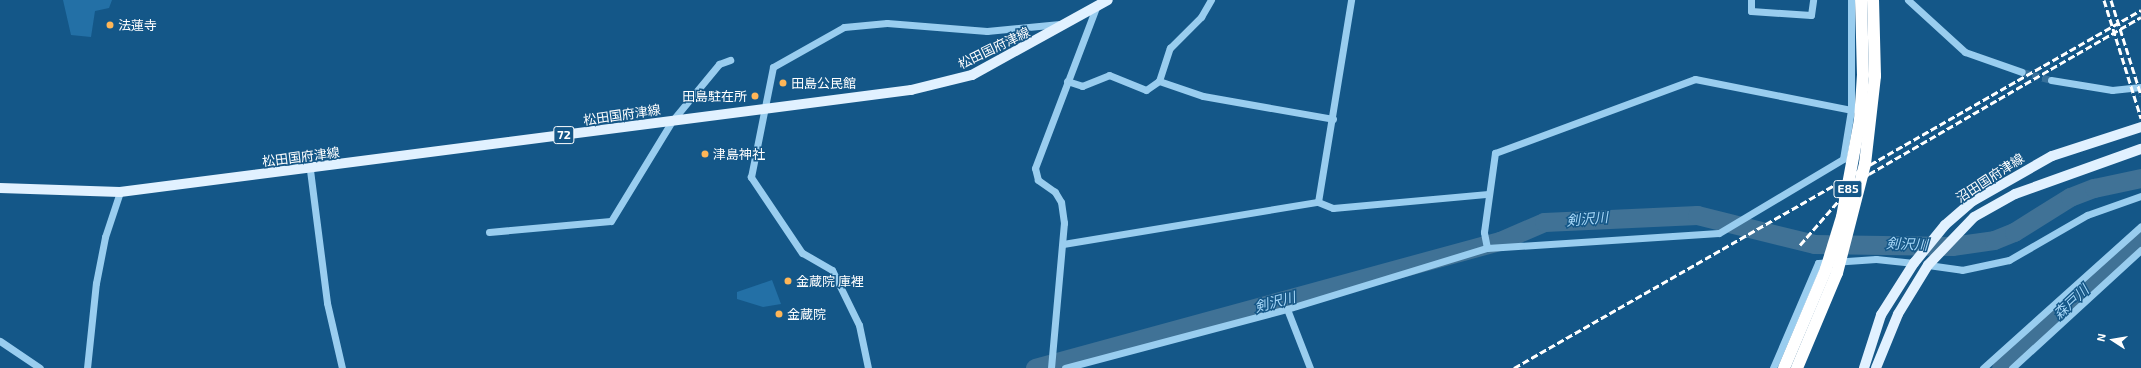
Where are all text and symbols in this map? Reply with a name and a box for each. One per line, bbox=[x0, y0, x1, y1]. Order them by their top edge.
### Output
place label: 法蓮寺 bbox=[118, 17, 157, 33]
marker: 法蓮寺 bbox=[105, 20, 115, 30]
street label: 松田国府津線 bbox=[956, 24, 1032, 72]
place label: 田島公民館 bbox=[791, 75, 856, 91]
marker: 田島公民館 bbox=[778, 78, 788, 88]
place label: 田島駐在所 bbox=[682, 88, 747, 104]
marker: 田島駐在所 bbox=[750, 91, 760, 101]
street label: 松田国府津線 bbox=[582, 102, 662, 128]
road number: 72 bbox=[553, 125, 575, 145]
street label: 松田国府津線 bbox=[261, 145, 341, 169]
place label: 津島神社 bbox=[713, 146, 765, 162]
marker: 津島神社 bbox=[700, 149, 710, 159]
street label: 沼田国府津線 bbox=[1953, 150, 2027, 206]
road number: E85 bbox=[1833, 179, 1863, 199]
water label: 剣沢川 bbox=[1565, 209, 1609, 229]
water label: 剣沢川 bbox=[1886, 235, 1928, 253]
place label: 金蔵院 庫裡 bbox=[796, 273, 864, 289]
marker: 金蔵院 庫裡 bbox=[783, 276, 793, 286]
water label: 森戸川 bbox=[2050, 282, 2092, 322]
water label: 剣沢川 bbox=[1253, 288, 1297, 316]
place label: 金蔵院 bbox=[787, 306, 826, 322]
marker: 金蔵院 bbox=[774, 309, 784, 319]
north arrow bbox=[2093, 320, 2133, 360]
text: N bbox=[2094, 332, 2108, 343]

